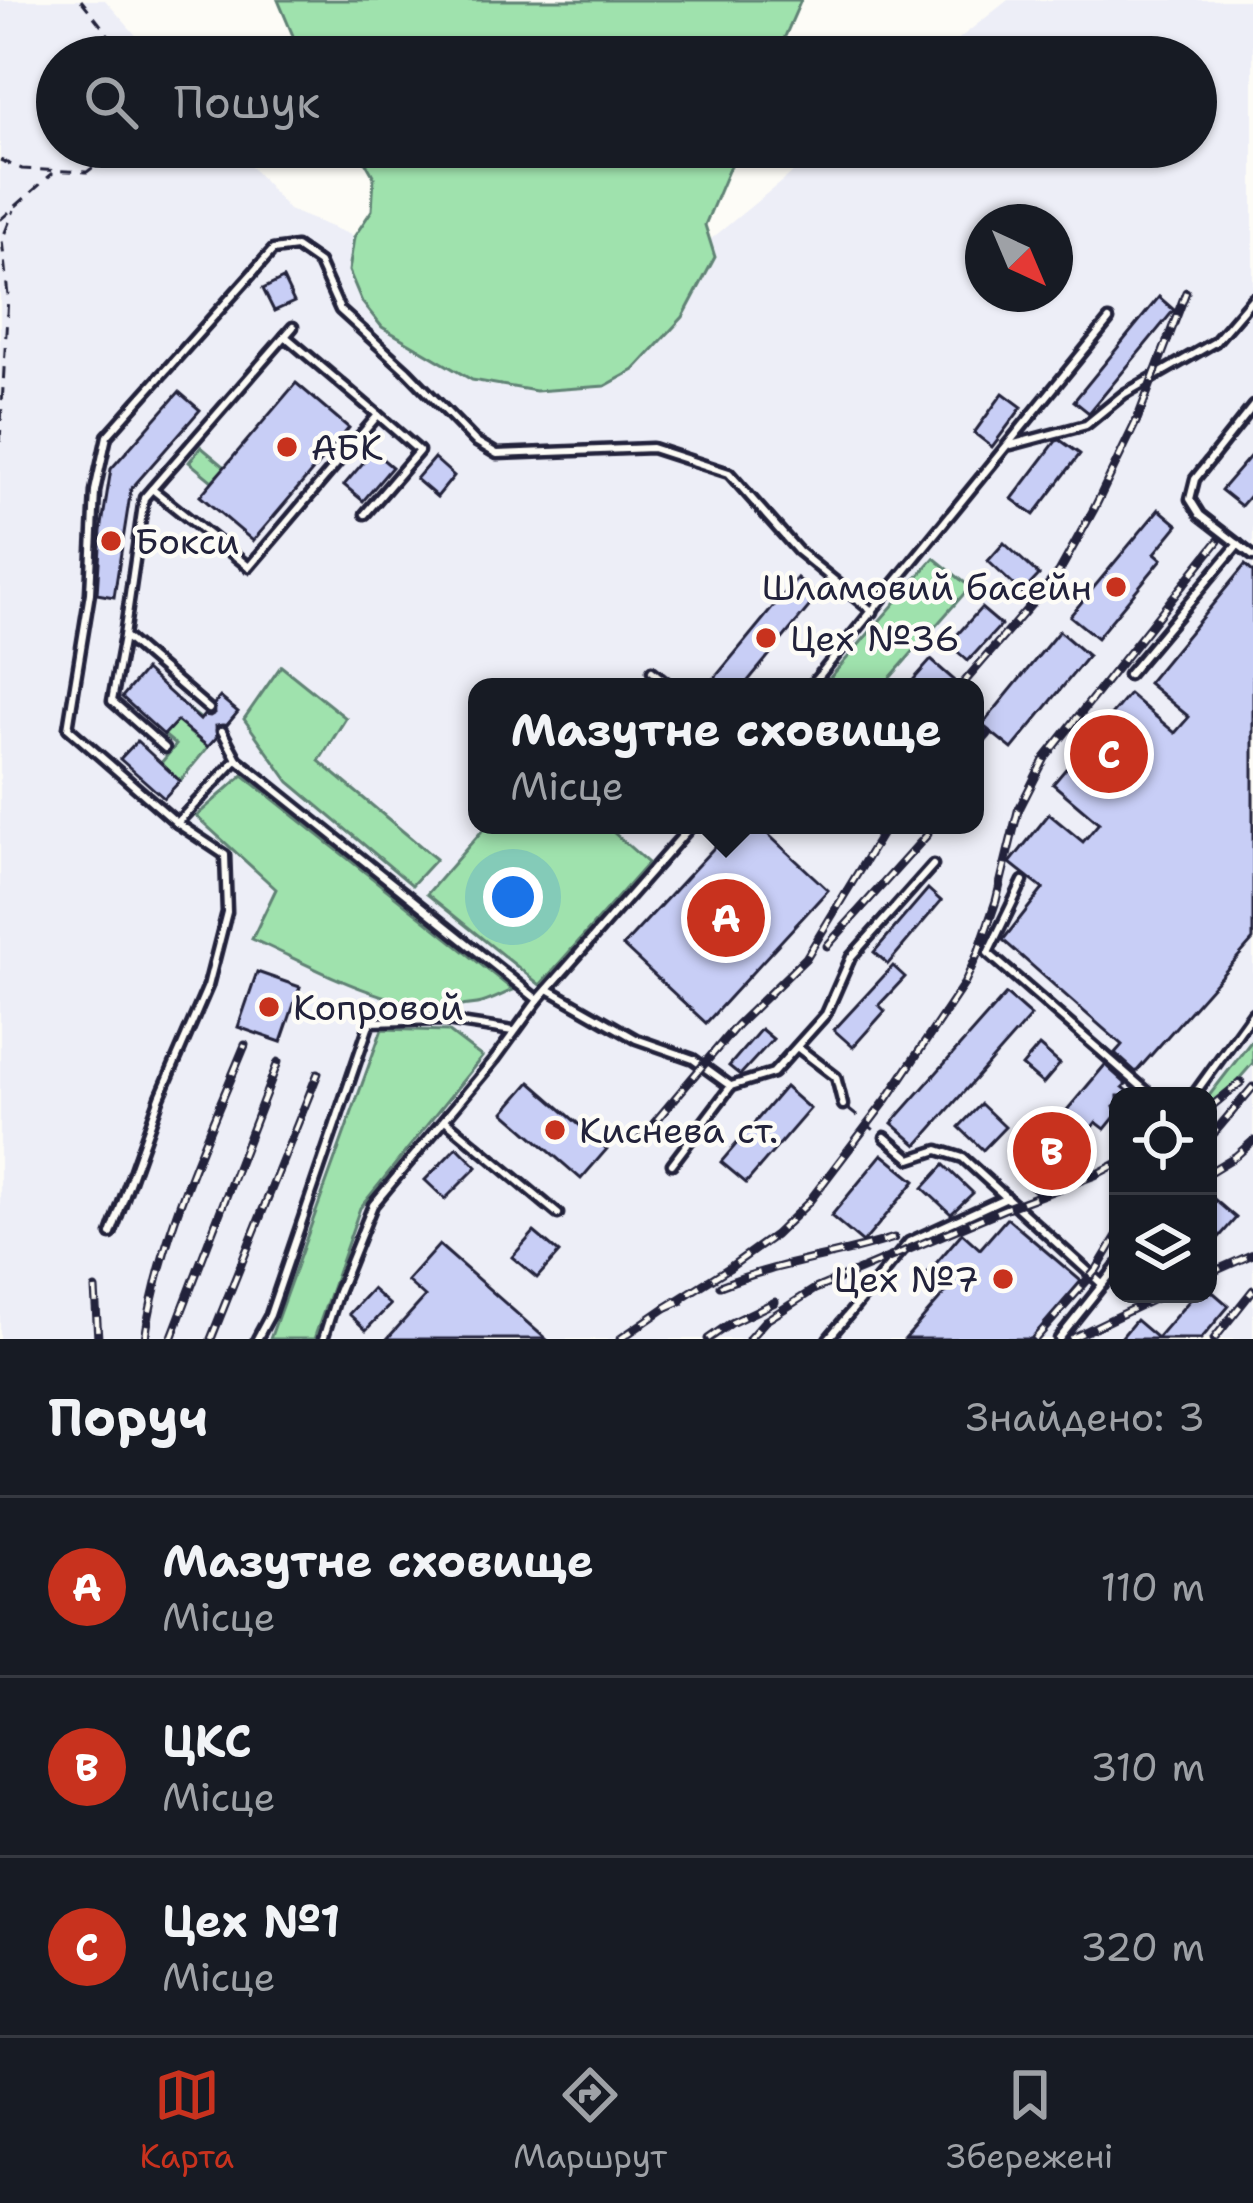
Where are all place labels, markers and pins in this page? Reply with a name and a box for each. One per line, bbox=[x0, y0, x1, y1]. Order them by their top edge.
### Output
place label: АБК bbox=[311, 423, 383, 472]
marker: АБК bbox=[274, 434, 300, 460]
place label: Бокси bbox=[135, 517, 239, 566]
marker: Бокси bbox=[98, 528, 124, 554]
place label: Шламовий басейн bbox=[762, 563, 1092, 612]
marker: Шламовий басейн bbox=[1103, 574, 1129, 600]
place label: Цех №36 bbox=[790, 614, 960, 663]
marker: Цех №36 bbox=[753, 625, 779, 651]
pin: C bbox=[1070, 709, 1148, 799]
pin: A bbox=[687, 873, 765, 963]
place label: Копровой bbox=[293, 983, 463, 1032]
marker: Копровой bbox=[256, 994, 282, 1020]
place label: Киснева ст. bbox=[579, 1106, 778, 1155]
pin: B bbox=[1013, 1106, 1091, 1196]
marker: Киснева ст. bbox=[542, 1117, 568, 1143]
place label: Цех №7 bbox=[834, 1255, 979, 1304]
marker: Цех №7 bbox=[990, 1266, 1016, 1292]

